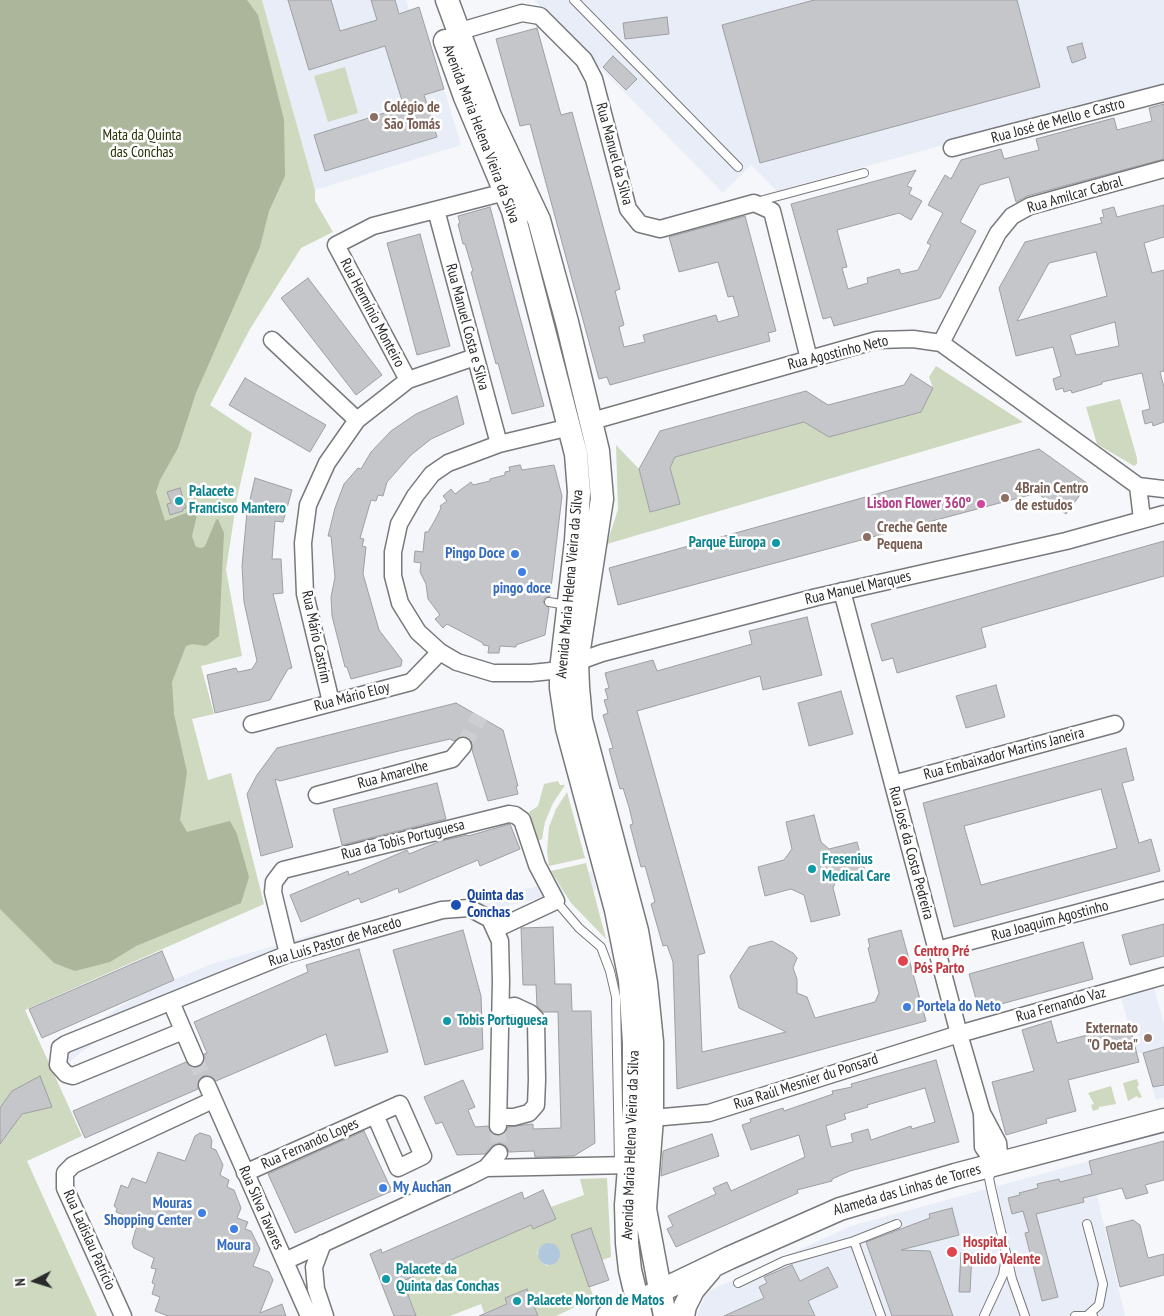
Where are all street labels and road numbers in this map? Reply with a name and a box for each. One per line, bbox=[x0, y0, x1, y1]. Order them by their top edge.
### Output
street label: Avenida Maria Helena Vieira da Silva bbox=[439, 42, 523, 226]
street label: Rua José de Mello e Castro bbox=[989, 95, 1127, 147]
street label: Rua Manuel da Silva bbox=[592, 101, 636, 207]
street label: Rua Amílcar Cabral bbox=[1025, 173, 1125, 217]
street label: Rua Hermínio Monteiro bbox=[336, 256, 408, 370]
street label: Rua Manuel Costa e Silva bbox=[441, 262, 493, 392]
street label: Rua Agostinho Neto bbox=[786, 332, 890, 374]
street label: Avenida Maria Helena Vieira da Silva bbox=[553, 489, 587, 679]
street label: Rua Manuel Marques bbox=[803, 567, 913, 609]
street label: Rua Mário Castrim bbox=[297, 589, 335, 685]
street label: Rua Mário Eloy bbox=[312, 678, 392, 716]
street label: Rua Embaixador Martins Janeira bbox=[922, 724, 1086, 784]
street label: Rua Amarelhe bbox=[356, 757, 430, 793]
street label: Rua José da Costa Pedreira bbox=[885, 784, 937, 922]
street label: Rua da Tobis Portuguesa bbox=[340, 816, 466, 864]
street label: Rua Joaquim Agostinho bbox=[990, 897, 1110, 945]
street label: Rua Luís Pastor de Macedo bbox=[266, 913, 404, 971]
street label: Rua Fernando Vaz bbox=[1014, 984, 1108, 1026]
street label: Avenida Maria Helena Vieira da Silva bbox=[619, 1050, 643, 1240]
street label: Rua Raúl Mesnier du Ponsard bbox=[732, 1050, 880, 1114]
street label: Rua Fernando Lopes bbox=[259, 1115, 361, 1173]
street label: Alameda das Linhas de Torres bbox=[831, 1160, 983, 1220]
street label: Rua Silva Tavares bbox=[235, 1163, 287, 1253]
street label: Rua Ladislau Patrício bbox=[59, 1187, 119, 1293]

